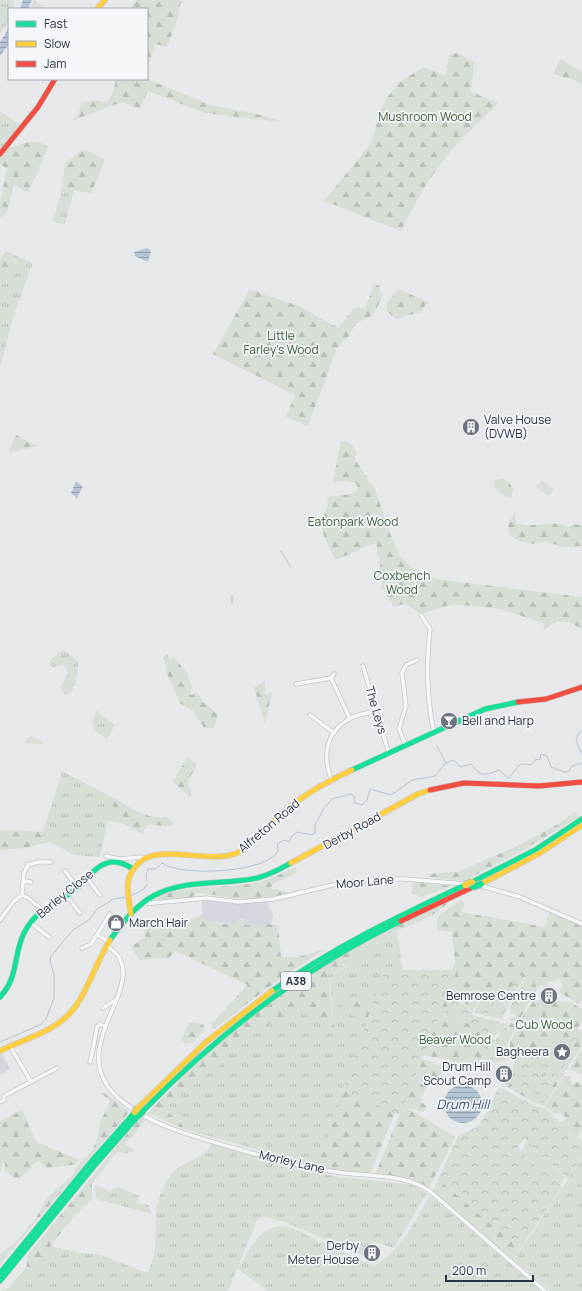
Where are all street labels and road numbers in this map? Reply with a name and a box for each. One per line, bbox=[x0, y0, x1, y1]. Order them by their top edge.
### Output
street label: The Leys bbox=[362, 684, 391, 736]
street label: Alfreton Road bbox=[234, 795, 303, 856]
street label: Derby Road bbox=[320, 808, 384, 853]
street label: Barley Close bbox=[33, 865, 97, 922]
street label: Moor Lane bbox=[335, 871, 395, 892]
road number: A38 bbox=[281, 972, 311, 990]
street label: Morley Lane bbox=[258, 1146, 327, 1177]

